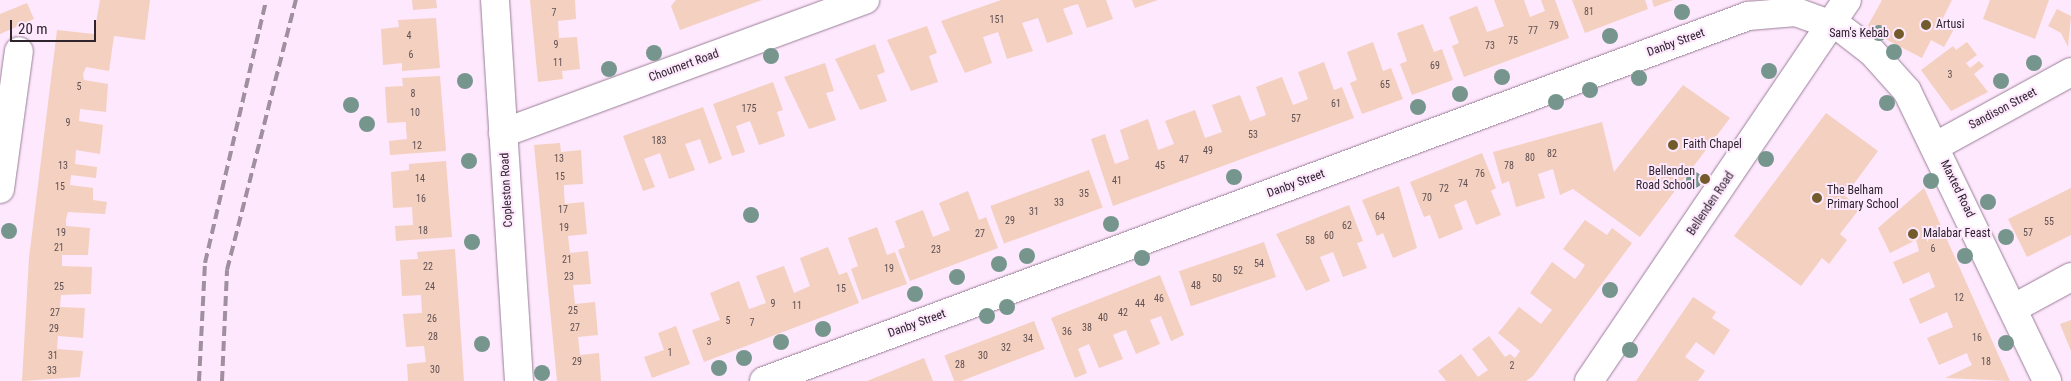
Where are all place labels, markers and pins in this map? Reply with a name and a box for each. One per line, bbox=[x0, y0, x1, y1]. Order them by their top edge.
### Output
place label: Artusi bbox=[1936, 18, 1964, 32]
marker: Artusi bbox=[1920, 19, 1932, 31]
place label: Sam's Kebab bbox=[1829, 27, 1889, 41]
marker: Sam's Kebab bbox=[1893, 28, 1905, 40]
place label: Faith Chapel bbox=[1683, 138, 1742, 152]
marker: Faith Chapel bbox=[1667, 139, 1679, 151]
place label: Bellenden Road School bbox=[1636, 165, 1695, 193]
marker: Bellenden Road School bbox=[1699, 173, 1711, 185]
place label: The Belham Primary School bbox=[1827, 184, 1899, 212]
marker: The Belham Primary School bbox=[1811, 192, 1823, 204]
place label: Malabar Feast bbox=[1923, 227, 1990, 241]
marker: Malabar Feast bbox=[1907, 228, 1919, 240]

